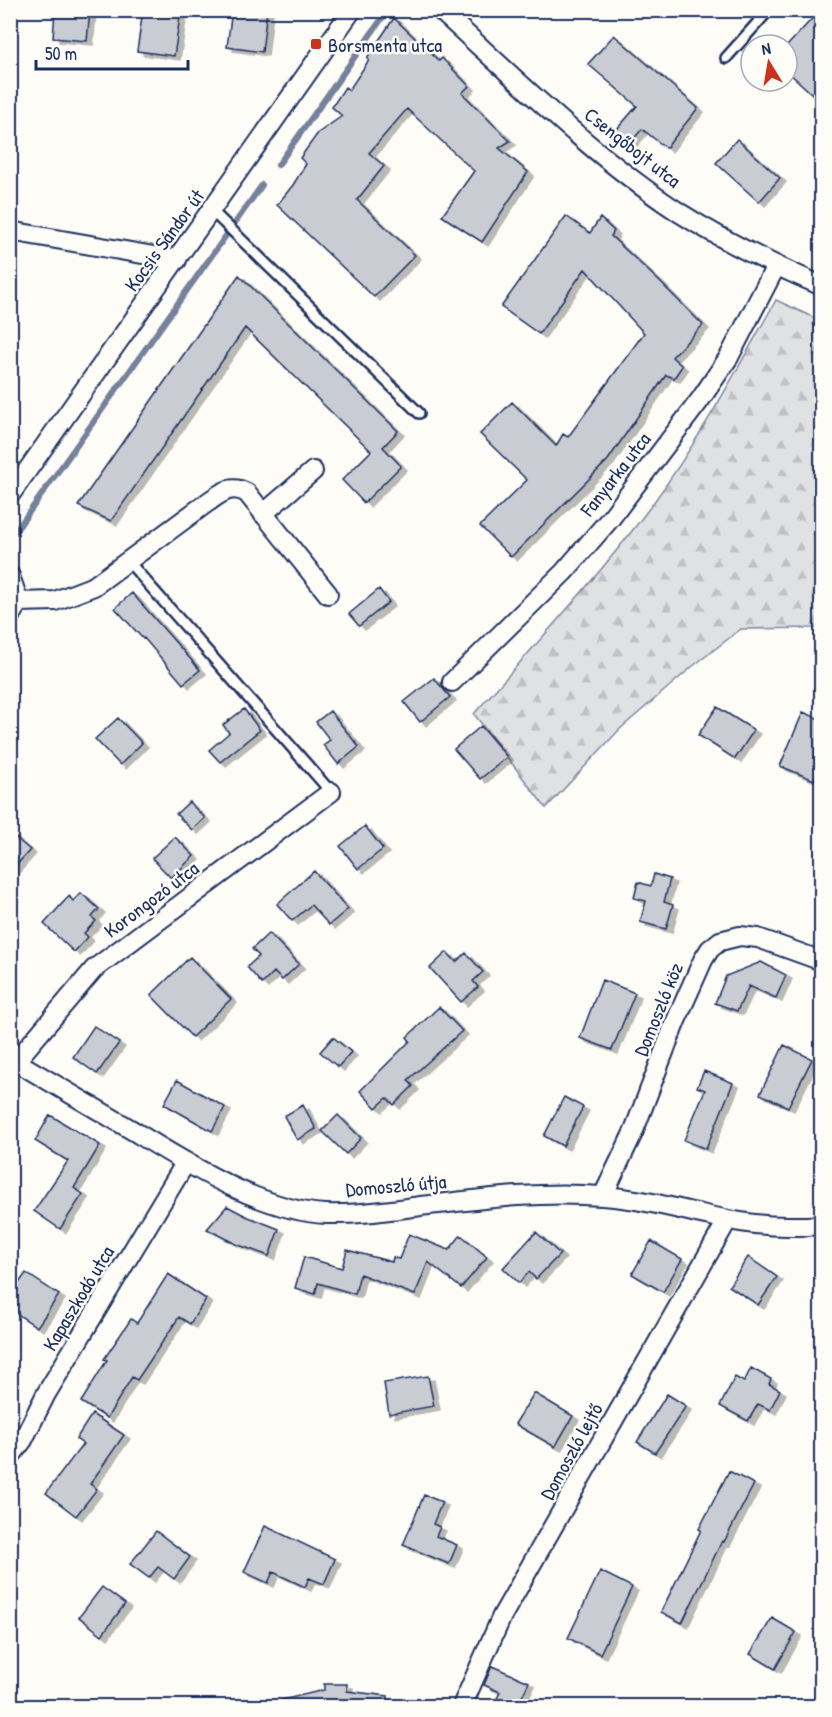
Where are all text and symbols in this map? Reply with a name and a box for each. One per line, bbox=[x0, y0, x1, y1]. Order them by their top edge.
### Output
place label: Borsmenta utca bbox=[328, 31, 442, 58]
scale bar bbox=[36, 33, 188, 71]
north arrow bbox=[739, 33, 799, 93]
marker: Borsmenta utca bbox=[309, 37, 323, 51]
text: N bbox=[760, 37, 773, 60]
text: 50 m bbox=[45, 41, 77, 66]
street label: Csengőbojt utca bbox=[579, 101, 687, 193]
street label: Kocsis Sándor út bbox=[118, 183, 211, 296]
street label: Fanyarka utca bbox=[573, 426, 656, 522]
street label: Korongozó utca bbox=[98, 854, 204, 943]
street label: Domoszló köz bbox=[627, 958, 689, 1060]
street label: Domoszló útja bbox=[345, 1167, 448, 1203]
street label: Kapaszkodó utca bbox=[36, 1240, 120, 1356]
street label: Domoszló lejtő bbox=[533, 1398, 609, 1504]

